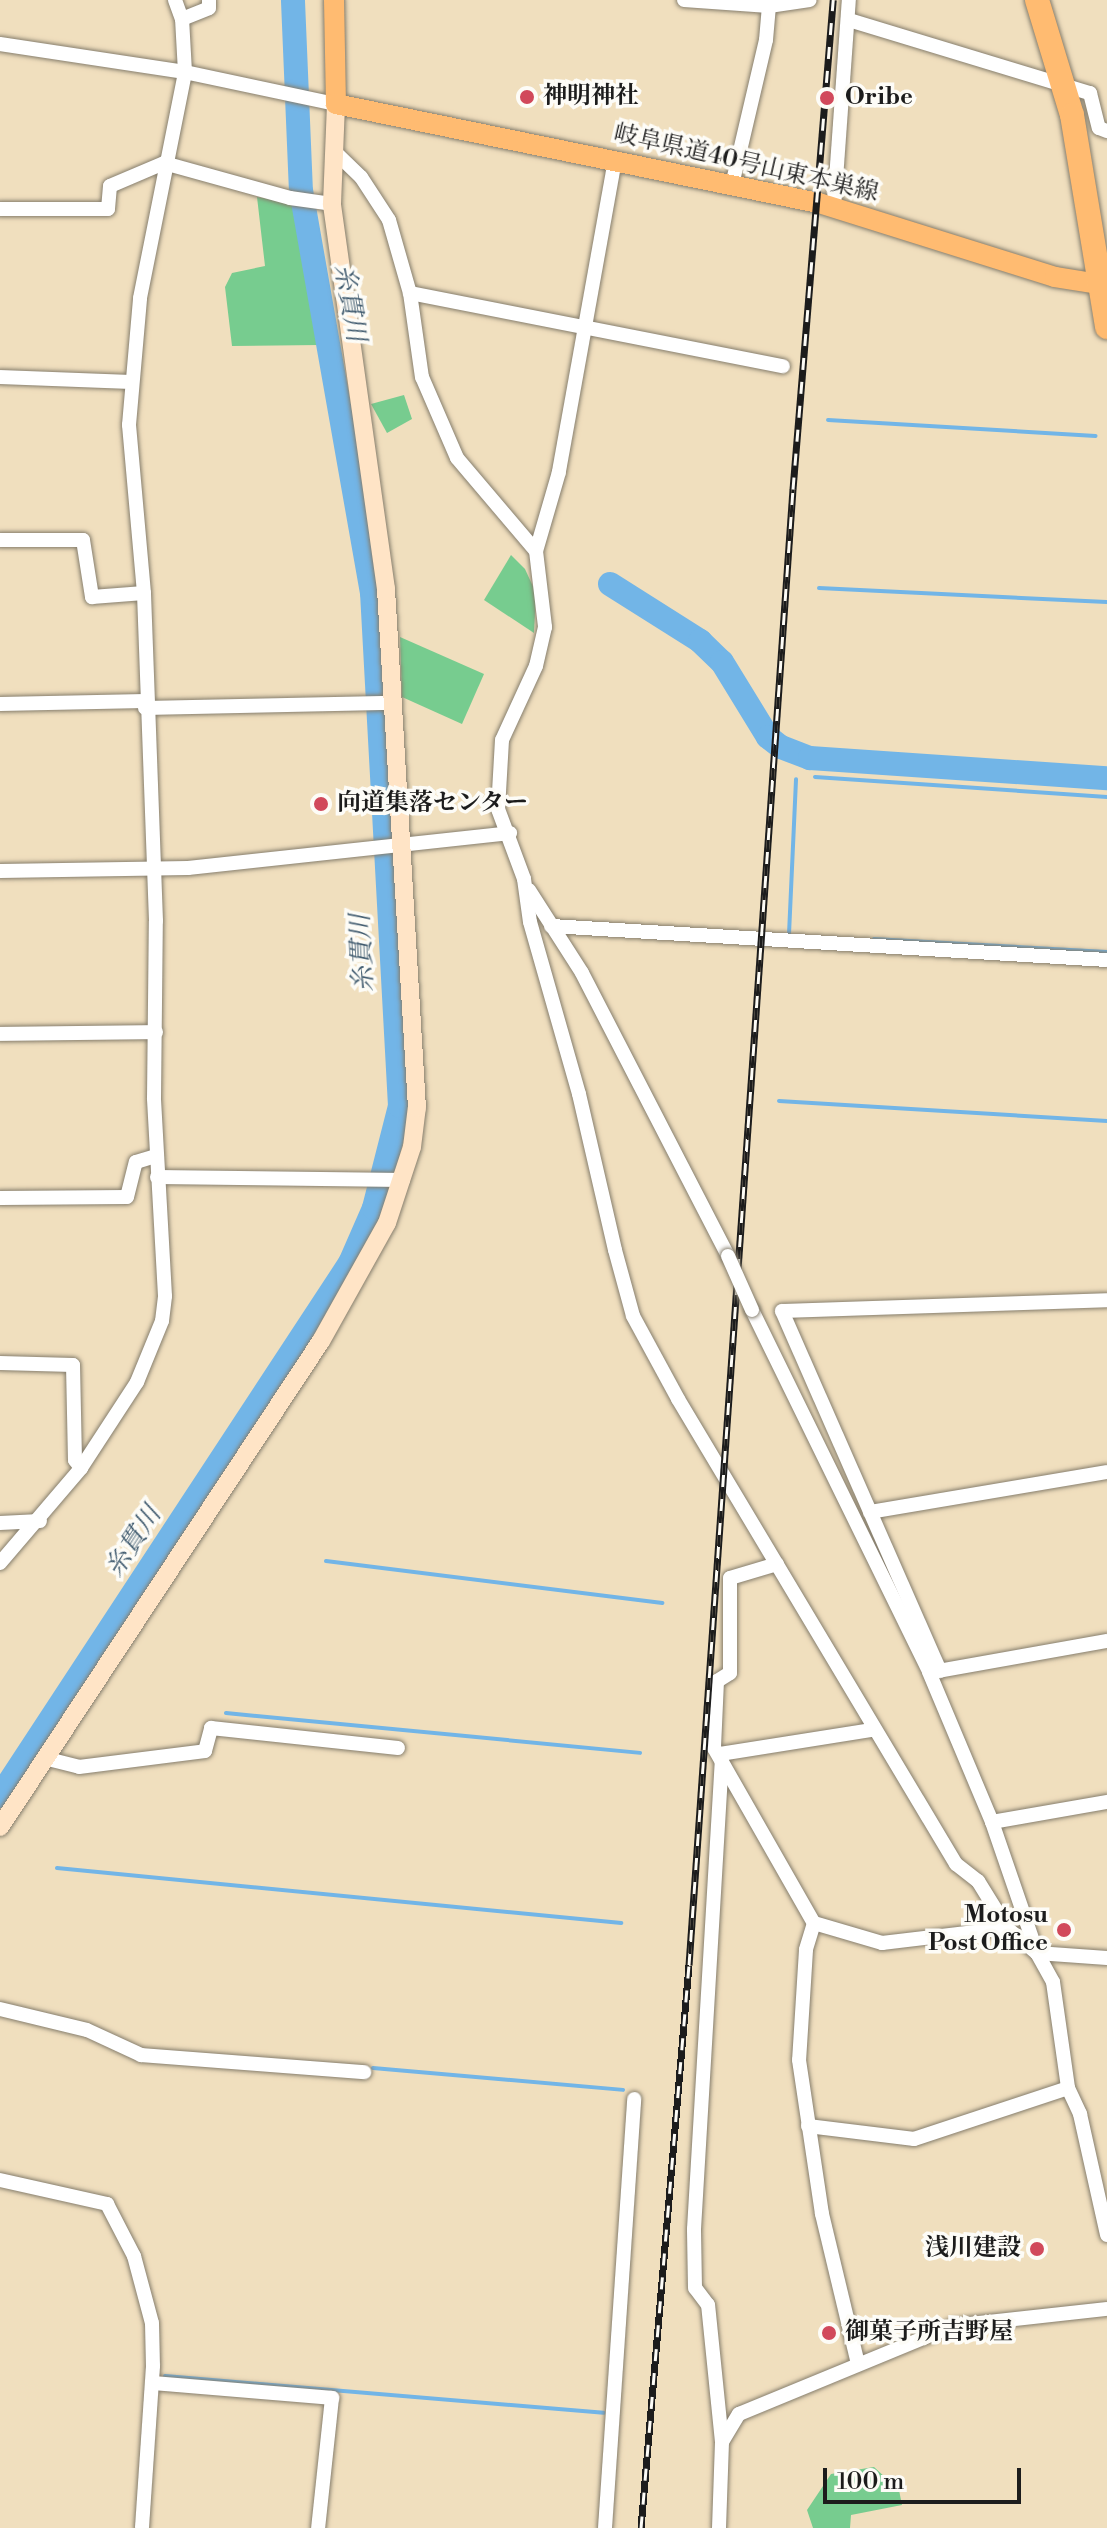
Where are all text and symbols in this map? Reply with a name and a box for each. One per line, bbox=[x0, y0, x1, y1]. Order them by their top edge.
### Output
place label: 神明神社 bbox=[543, 83, 639, 111]
place label: Oribe bbox=[845, 84, 913, 112]
marker: Oribe bbox=[816, 87, 838, 109]
marker: 神明神社 bbox=[518, 88, 536, 106]
street label: 岐阜県道40号山東本巣線 bbox=[611, 120, 881, 208]
water label: 糸貫川 bbox=[327, 262, 371, 344]
place label: 向道集落センター bbox=[337, 790, 529, 818]
marker: 向道集落センター bbox=[312, 795, 330, 813]
water label: 糸貫川 bbox=[345, 913, 381, 993]
water label: 糸貫川 bbox=[100, 1501, 168, 1583]
place label: Motosu Post Office bbox=[928, 1902, 1048, 1958]
marker: Motosu Post Office bbox=[1055, 1921, 1073, 1939]
place label: 浅川建設 bbox=[925, 2235, 1021, 2263]
marker: 浅川建設 bbox=[1028, 2240, 1046, 2258]
place label: 御菓子所吉野屋 bbox=[845, 2319, 1013, 2347]
marker: 御菓子所吉野屋 bbox=[820, 2324, 838, 2342]
scale bar bbox=[827, 2452, 1025, 2502]
text: 100 m bbox=[837, 2467, 904, 2497]

